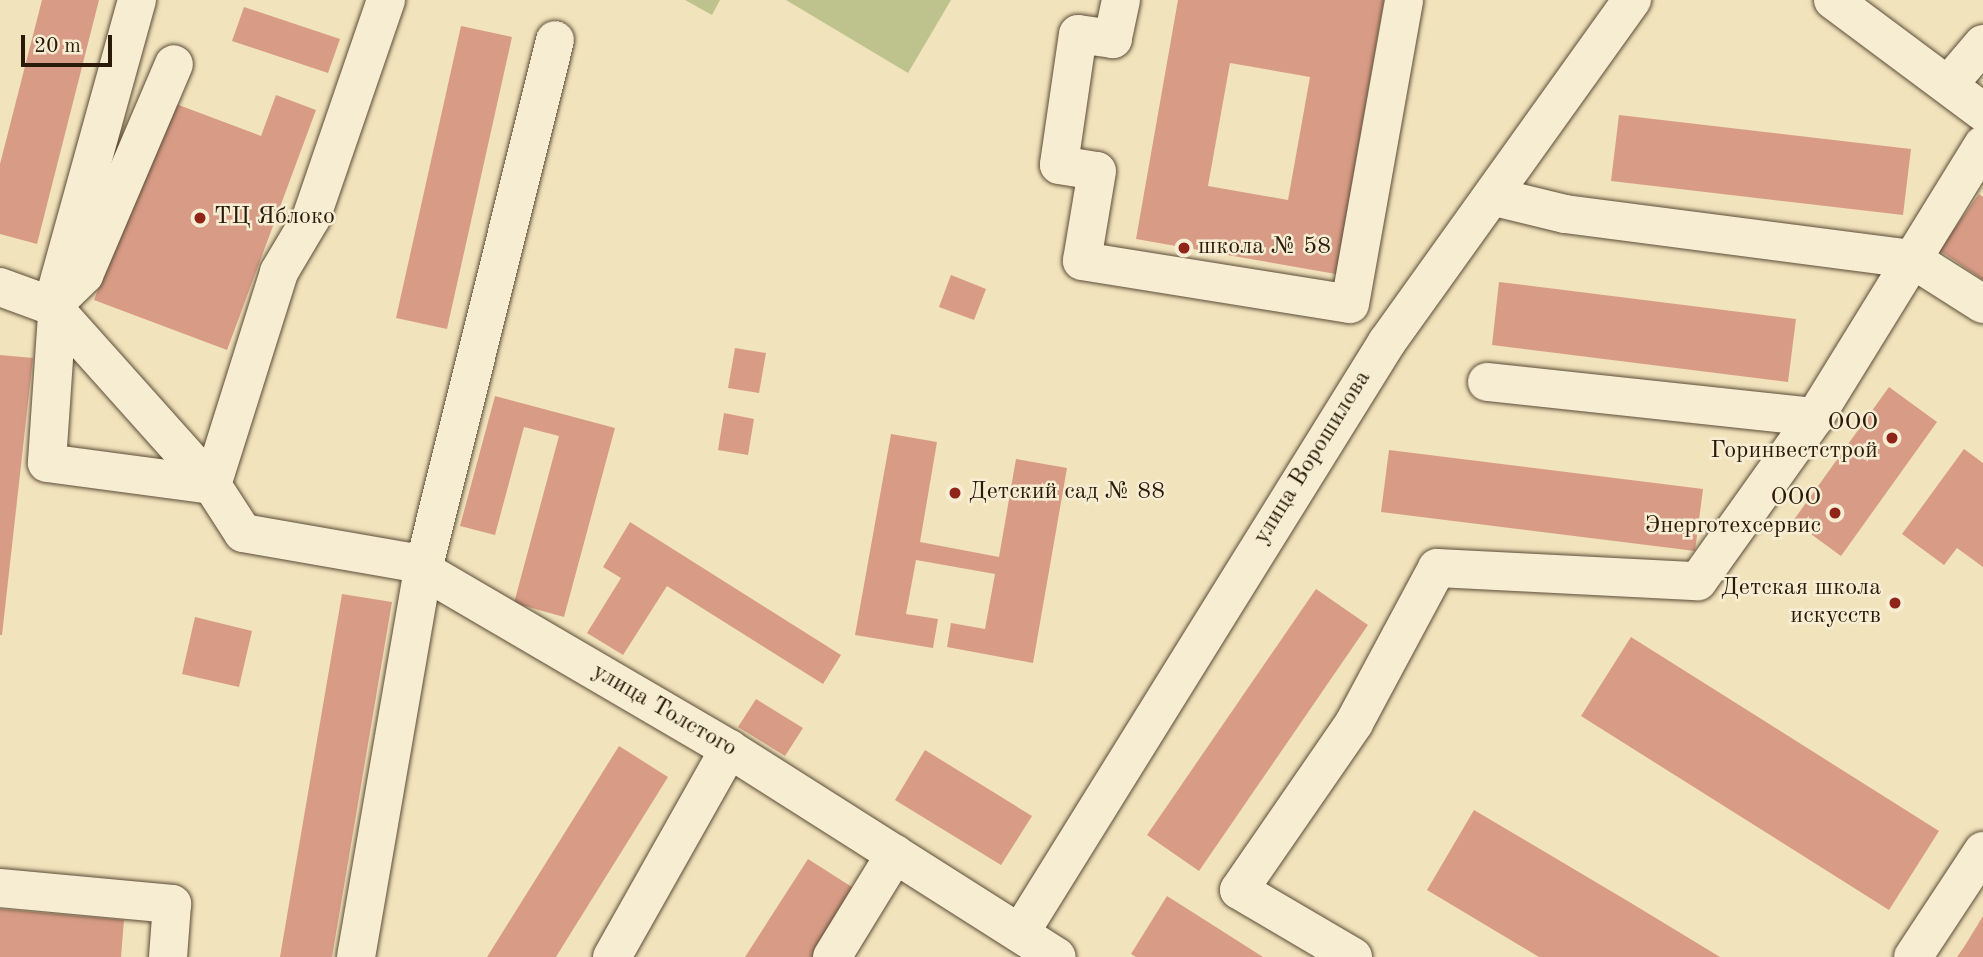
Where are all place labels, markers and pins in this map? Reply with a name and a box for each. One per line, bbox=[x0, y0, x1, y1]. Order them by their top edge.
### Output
place label: ТЦ Яблоко bbox=[214, 204, 335, 232]
marker: ТЦ Яблоко bbox=[192, 210, 208, 226]
place label: школа № 58 bbox=[1198, 234, 1331, 262]
marker: школа № 58 bbox=[1176, 240, 1192, 256]
place label: ООО Горинвестстрой bbox=[1710, 410, 1878, 466]
marker: ООО Горинвестстрой bbox=[1884, 430, 1900, 446]
place label: Детский сад № 88 bbox=[969, 479, 1165, 507]
marker: Детский сад № 88 bbox=[947, 485, 963, 501]
place label: ООО Энерготехсервис bbox=[1645, 485, 1821, 541]
marker: ООО Энерготехсервис bbox=[1827, 505, 1843, 521]
place label: Детская школа искусств bbox=[1721, 575, 1881, 631]
marker: Детская школа искусств bbox=[1887, 595, 1903, 611]

